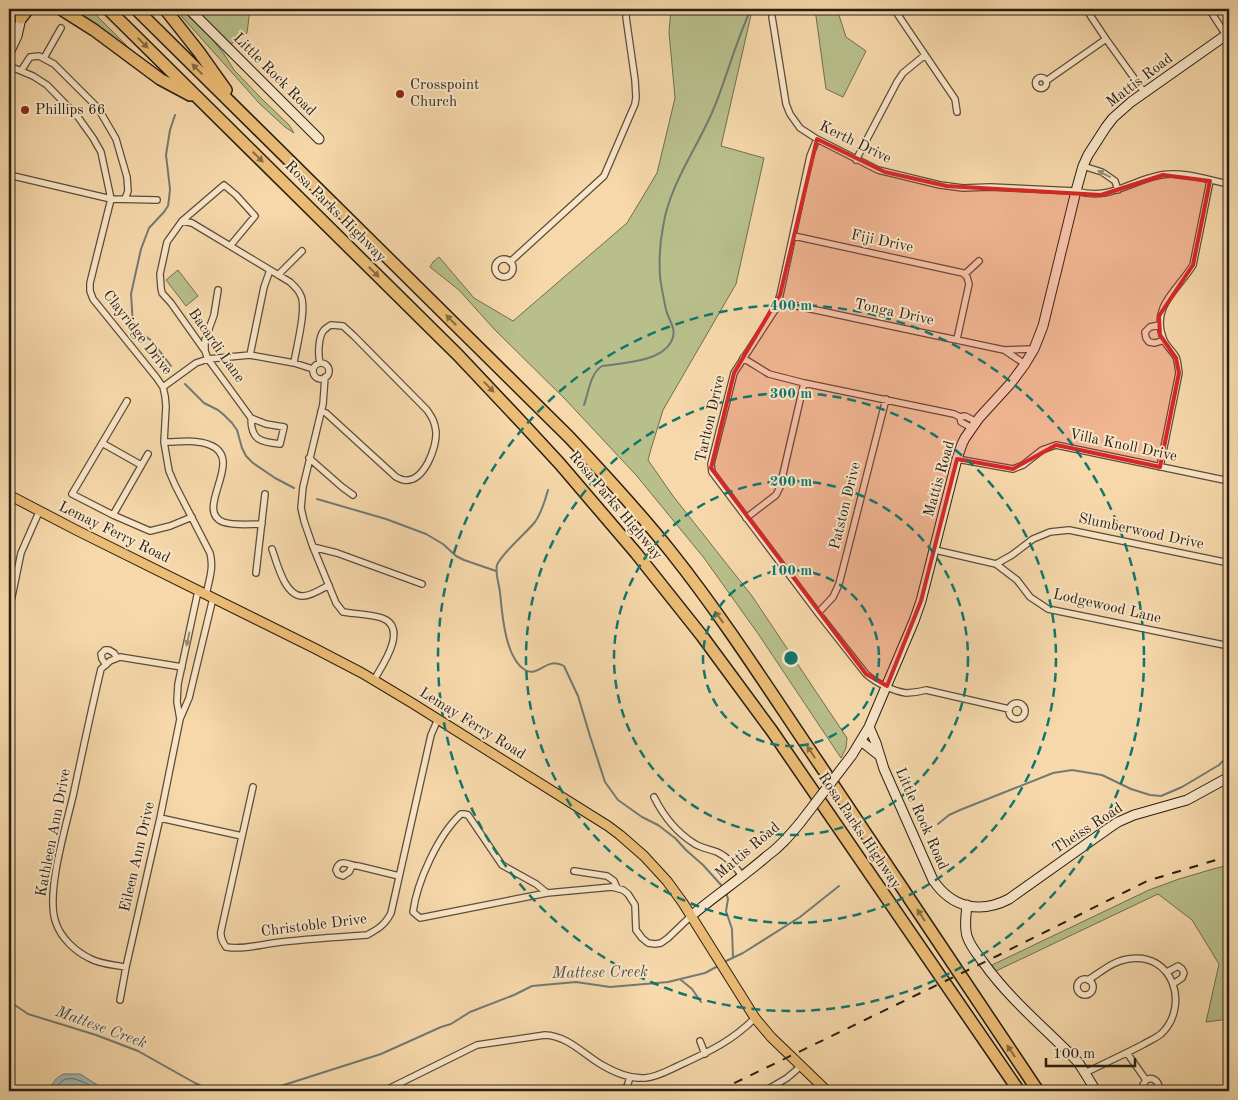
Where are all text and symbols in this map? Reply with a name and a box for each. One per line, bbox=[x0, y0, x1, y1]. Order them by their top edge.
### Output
street label: Little Rock Road bbox=[230, 31, 318, 119]
one-way arrow bbox=[137, 37, 149, 49]
street label: Mattis Road bbox=[1104, 51, 1176, 111]
one-way arrow bbox=[191, 63, 203, 75]
place label: Crosspoint Church bbox=[410, 78, 479, 110]
marker: Crosspoint Church bbox=[394, 88, 406, 100]
place label: Phillips 66 bbox=[35, 103, 105, 118]
marker: Phillips 66 bbox=[19, 104, 31, 116]
street label: Kerth Drive bbox=[817, 119, 893, 167]
one-way arrow bbox=[252, 151, 264, 163]
street label: Rosa Parks Highway bbox=[281, 158, 389, 266]
one-way arrow bbox=[1097, 170, 1111, 178]
street label: Fiji Drive bbox=[849, 228, 915, 256]
one-way arrow bbox=[368, 266, 380, 278]
street label: Clayridge Drive bbox=[100, 288, 175, 378]
street label: Tonga Drive bbox=[853, 297, 935, 329]
text: 400 m bbox=[770, 299, 812, 314]
street label: Bacardi Lane bbox=[185, 306, 247, 386]
one-way arrow bbox=[445, 314, 457, 326]
street label: Tarlton Drive bbox=[694, 374, 728, 464]
one-way arrow bbox=[483, 380, 495, 392]
text: 300 m bbox=[770, 387, 812, 402]
street label: Villa Knoll Drive bbox=[1068, 427, 1178, 465]
street label: Mattis Road bbox=[922, 439, 958, 519]
street label: Rosa Parks Highway bbox=[565, 449, 665, 563]
street label: Patston Drive bbox=[828, 461, 864, 551]
text: 200 m bbox=[770, 475, 812, 490]
street label: Lemay Ferry Road bbox=[56, 500, 172, 567]
street label: Slumberwood Drive bbox=[1077, 511, 1205, 553]
text: 100 m bbox=[770, 564, 812, 579]
street label: Lodgewood Lane bbox=[1051, 587, 1163, 627]
one-way arrow bbox=[714, 611, 725, 624]
one-way arrow bbox=[184, 631, 192, 647]
centre of rings bbox=[782, 649, 800, 667]
street label: Lemay Ferry Road bbox=[416, 685, 528, 763]
one-way arrow bbox=[806, 745, 816, 758]
street label: Little Rock Road bbox=[892, 766, 950, 872]
street label: Kathleen Ann Drive bbox=[34, 768, 74, 898]
street label: Rosa Parks Highway bbox=[815, 770, 903, 892]
street label: Eileen Ann Drive bbox=[118, 800, 158, 913]
street label: Theiss Road bbox=[1050, 801, 1126, 857]
street label: Mattis Road bbox=[713, 820, 783, 882]
one-way arrow bbox=[917, 909, 926, 922]
street label: Christoble Drive bbox=[260, 912, 368, 940]
water label: Mattese Creek bbox=[551, 964, 648, 982]
water label: Mattese Creek bbox=[52, 1004, 149, 1052]
scale bar bbox=[1046, 1035, 1134, 1067]
one-way arrow bbox=[1006, 1044, 1016, 1058]
text: 100 m bbox=[1053, 1047, 1095, 1062]

